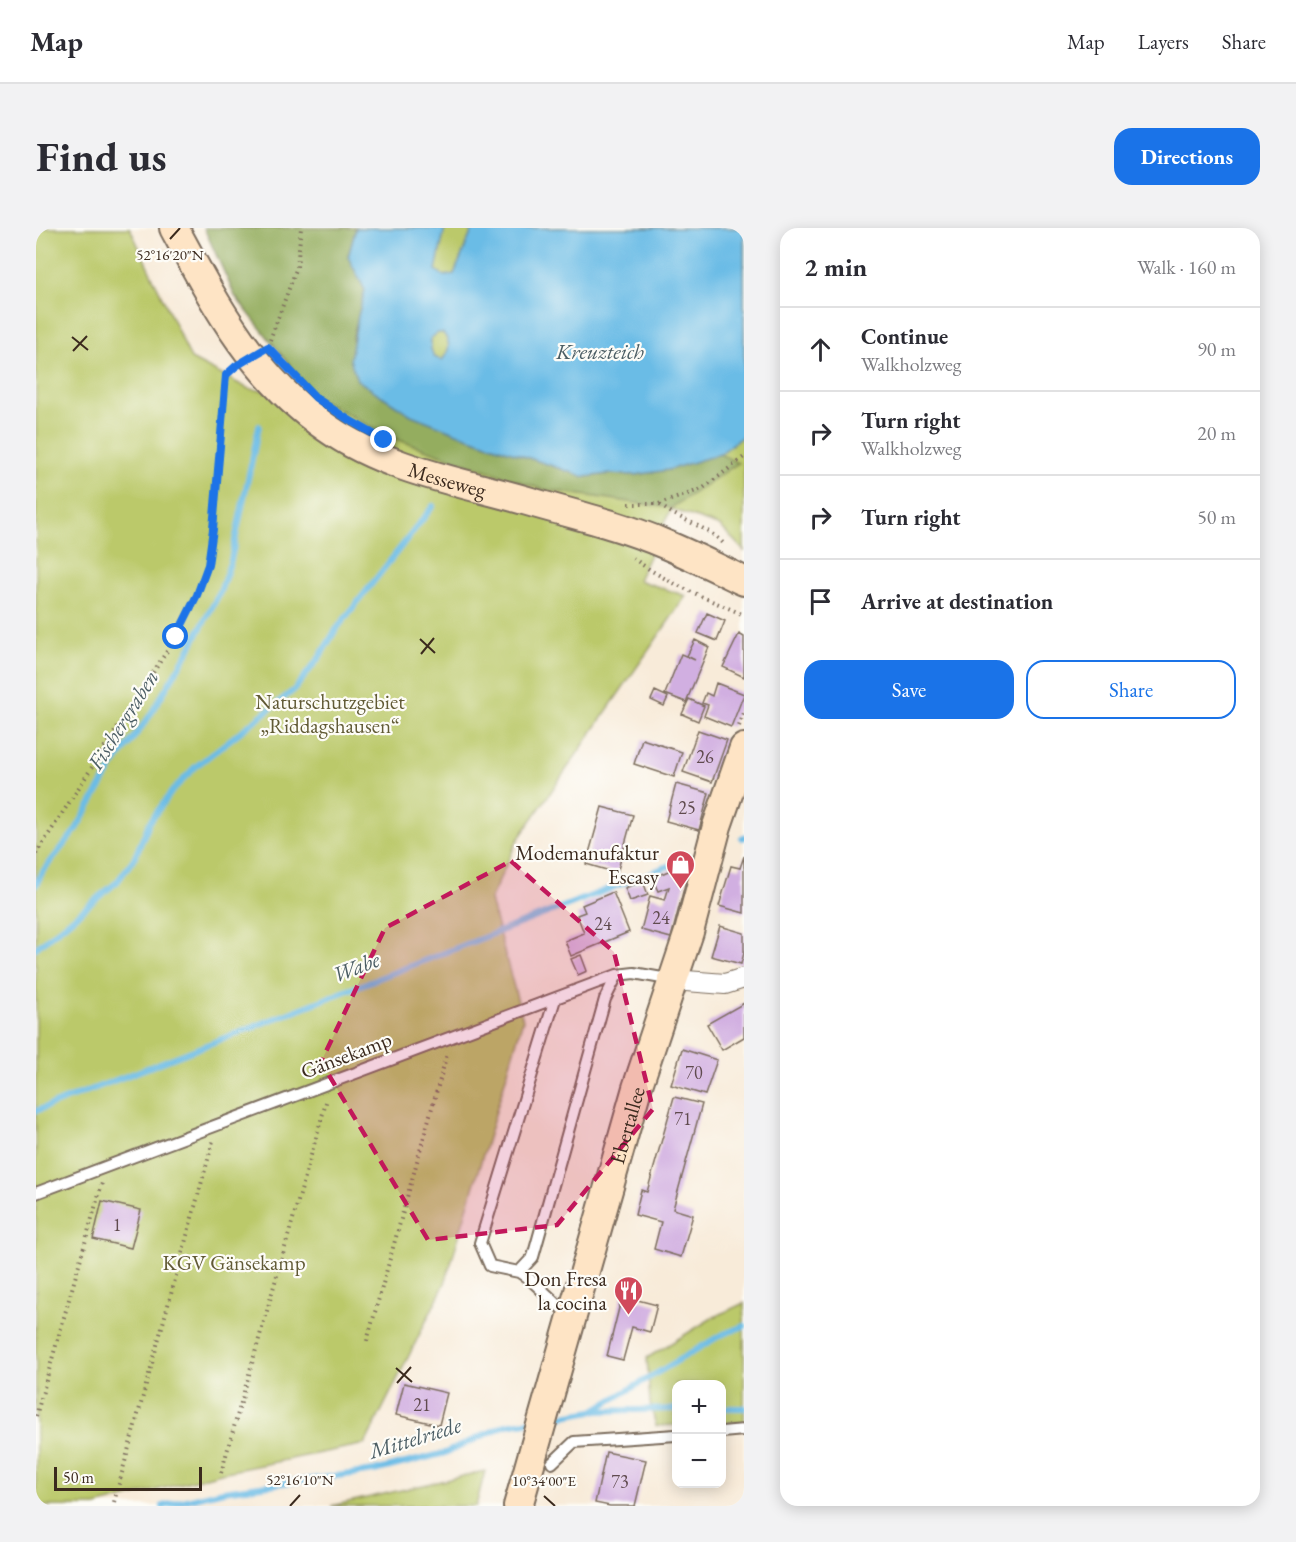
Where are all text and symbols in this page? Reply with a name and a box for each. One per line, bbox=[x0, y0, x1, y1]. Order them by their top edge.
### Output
text: Map bbox=[30, 23, 83, 59]
text: Map bbox=[1067, 28, 1105, 55]
text: Layers bbox=[1138, 28, 1189, 55]
text: Share bbox=[1222, 28, 1266, 55]
button: Directions bbox=[1114, 128, 1260, 185]
text: Find us bbox=[36, 129, 167, 184]
text: 52°16'20"N bbox=[136, 245, 204, 264]
text: 2 min bbox=[804, 250, 867, 284]
text: Walk · 160 m bbox=[1137, 254, 1236, 280]
text: Continue bbox=[861, 322, 948, 351]
icon: ahead bbox=[804, 333, 837, 366]
text: 90 m bbox=[1197, 336, 1236, 362]
water label: Kreuzteich bbox=[555, 337, 644, 366]
text: Walkholzweg bbox=[861, 351, 961, 377]
text: Turn right bbox=[861, 406, 960, 435]
icon: right bbox=[804, 417, 837, 450]
text: 20 m bbox=[1197, 420, 1236, 446]
route end bbox=[370, 426, 396, 452]
text: Walkholzweg bbox=[861, 435, 961, 461]
street label: Messeweg bbox=[405, 455, 490, 503]
icon: right bbox=[804, 501, 837, 534]
text: Turn right bbox=[861, 503, 960, 532]
text: 50 m bbox=[1197, 504, 1236, 530]
icon: arrive bbox=[804, 585, 837, 618]
text: Arrive at destination bbox=[861, 587, 1053, 616]
route start bbox=[162, 623, 188, 649]
button: Save bbox=[804, 660, 1014, 719]
button: Share bbox=[1026, 660, 1236, 719]
water label: Fischergraben bbox=[80, 665, 165, 776]
park label: Naturschutzgebiet „Riddagshausen“ bbox=[255, 688, 405, 739]
house number: 26 bbox=[696, 745, 714, 768]
house number: 25 bbox=[678, 796, 696, 819]
place label: Modemanufaktur Escasy bbox=[515, 839, 660, 890]
shop icon: Modemanufaktur Escasy bbox=[664, 848, 696, 890]
house number: 24 bbox=[652, 906, 670, 929]
house number: 24 bbox=[594, 912, 612, 935]
water label: Wabe bbox=[328, 945, 384, 989]
street label: Gänsekamp bbox=[297, 1025, 395, 1085]
house number: 70 bbox=[685, 1061, 703, 1084]
street label: Ebertallee bbox=[603, 1083, 650, 1167]
house number: 71 bbox=[674, 1107, 692, 1130]
house number: 1 bbox=[113, 1213, 121, 1236]
park label: KGV Gänsekamp bbox=[162, 1249, 306, 1276]
place label: Don Fresa la cocina bbox=[524, 1265, 608, 1316]
restaurant icon: Don Fresa la cocina bbox=[612, 1274, 644, 1316]
map controls bbox=[672, 1380, 726, 1488]
button: + bbox=[672, 1380, 726, 1434]
house number: 21 bbox=[413, 1393, 431, 1416]
water label: Mittelriede bbox=[363, 1410, 465, 1466]
button: − bbox=[672, 1434, 726, 1488]
scale bar bbox=[54, 1464, 202, 1492]
text: 50 m bbox=[63, 1467, 94, 1488]
text: 52°16'10"N bbox=[266, 1470, 334, 1489]
house number: 73 bbox=[611, 1470, 629, 1493]
text: 10°34'00"E bbox=[512, 1471, 577, 1490]

